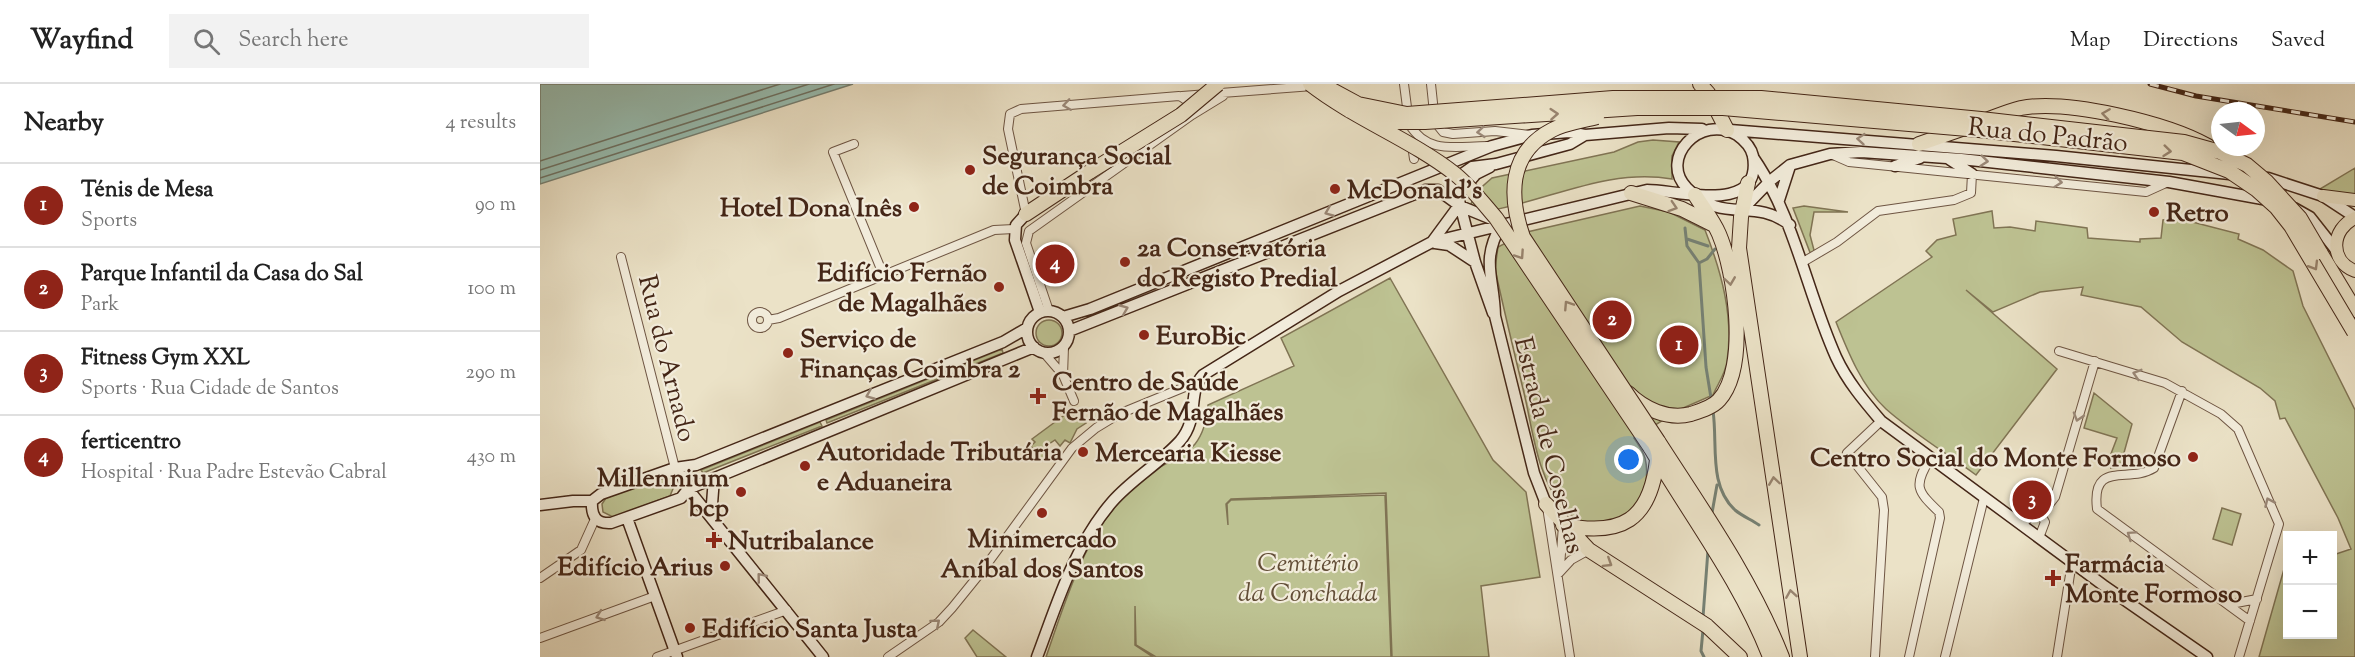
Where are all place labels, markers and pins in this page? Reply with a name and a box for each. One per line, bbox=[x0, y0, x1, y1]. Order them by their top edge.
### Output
place label: Segurança Social de Coimbra bbox=[982, 139, 1172, 206]
marker: Segurança Social de Coimbra bbox=[963, 163, 977, 177]
place label: McDonald's bbox=[1347, 173, 1482, 210]
marker: McDonald's bbox=[1328, 182, 1342, 196]
place label: Hotel Dona Inês bbox=[720, 191, 902, 228]
place label: Retro bbox=[2166, 196, 2229, 233]
marker: Hotel Dona Inês bbox=[907, 200, 921, 214]
marker: Retro bbox=[2147, 205, 2161, 219]
place label: 2a Conservatória do Registo Predial bbox=[1137, 231, 1338, 298]
pin: 4 bbox=[1036, 242, 1074, 286]
marker: 2a Conservatória do Registo Predial bbox=[1118, 255, 1132, 269]
place label: Edifício Fernão de Magalhães bbox=[817, 256, 987, 323]
marker: Edifício Fernão de Magalhães bbox=[992, 280, 1006, 294]
pin: 2 bbox=[1592, 298, 1632, 342]
place label: EuroBic bbox=[1156, 319, 1246, 356]
place label: Serviço de Finanças Coimbra 2 bbox=[800, 322, 1021, 389]
pin: 1 bbox=[1660, 322, 1698, 368]
marker: EuroBic bbox=[1137, 328, 1151, 342]
marker: Serviço de Finanças Coimbra 2 bbox=[781, 346, 795, 360]
place label: Centro de Saúde Fernão de Magalhães bbox=[1052, 365, 1283, 432]
marker: Centro de Saúde Fernão de Magalhães bbox=[1029, 387, 1047, 405]
place label: Autoridade Tributária e Aduaneira bbox=[817, 435, 1062, 502]
place label: Mercearia Kiesse bbox=[1095, 436, 1281, 473]
place label: Centro Social do Monte Formoso bbox=[1810, 441, 2181, 478]
marker: Mercearia Kiesse bbox=[1076, 445, 1090, 459]
marker: Centro Social do Monte Formoso bbox=[2186, 450, 2200, 464]
marker: Autoridade Tributária e Aduaneira bbox=[798, 459, 812, 473]
place label: Millennium bcp bbox=[597, 461, 729, 528]
pin: 3 bbox=[2012, 478, 2052, 522]
marker: Millennium bcp bbox=[734, 485, 748, 499]
marker: Minimercado Aníbal dos Santos bbox=[1035, 506, 1049, 520]
place label: Minimercado Aníbal dos Santos bbox=[940, 522, 1144, 589]
place label: Nutribalance bbox=[728, 524, 874, 561]
marker: Nutribalance bbox=[705, 531, 723, 549]
place label: Farmácia Monte Formoso bbox=[2065, 547, 2242, 614]
place label: Edifício Arius bbox=[557, 550, 713, 587]
marker: Edifício Arius bbox=[718, 559, 732, 573]
marker: Farmácia Monte Formoso bbox=[2046, 571, 2060, 585]
place label: Edifício Santa Justa bbox=[702, 612, 917, 649]
marker: Edifício Santa Justa bbox=[683, 621, 697, 635]

